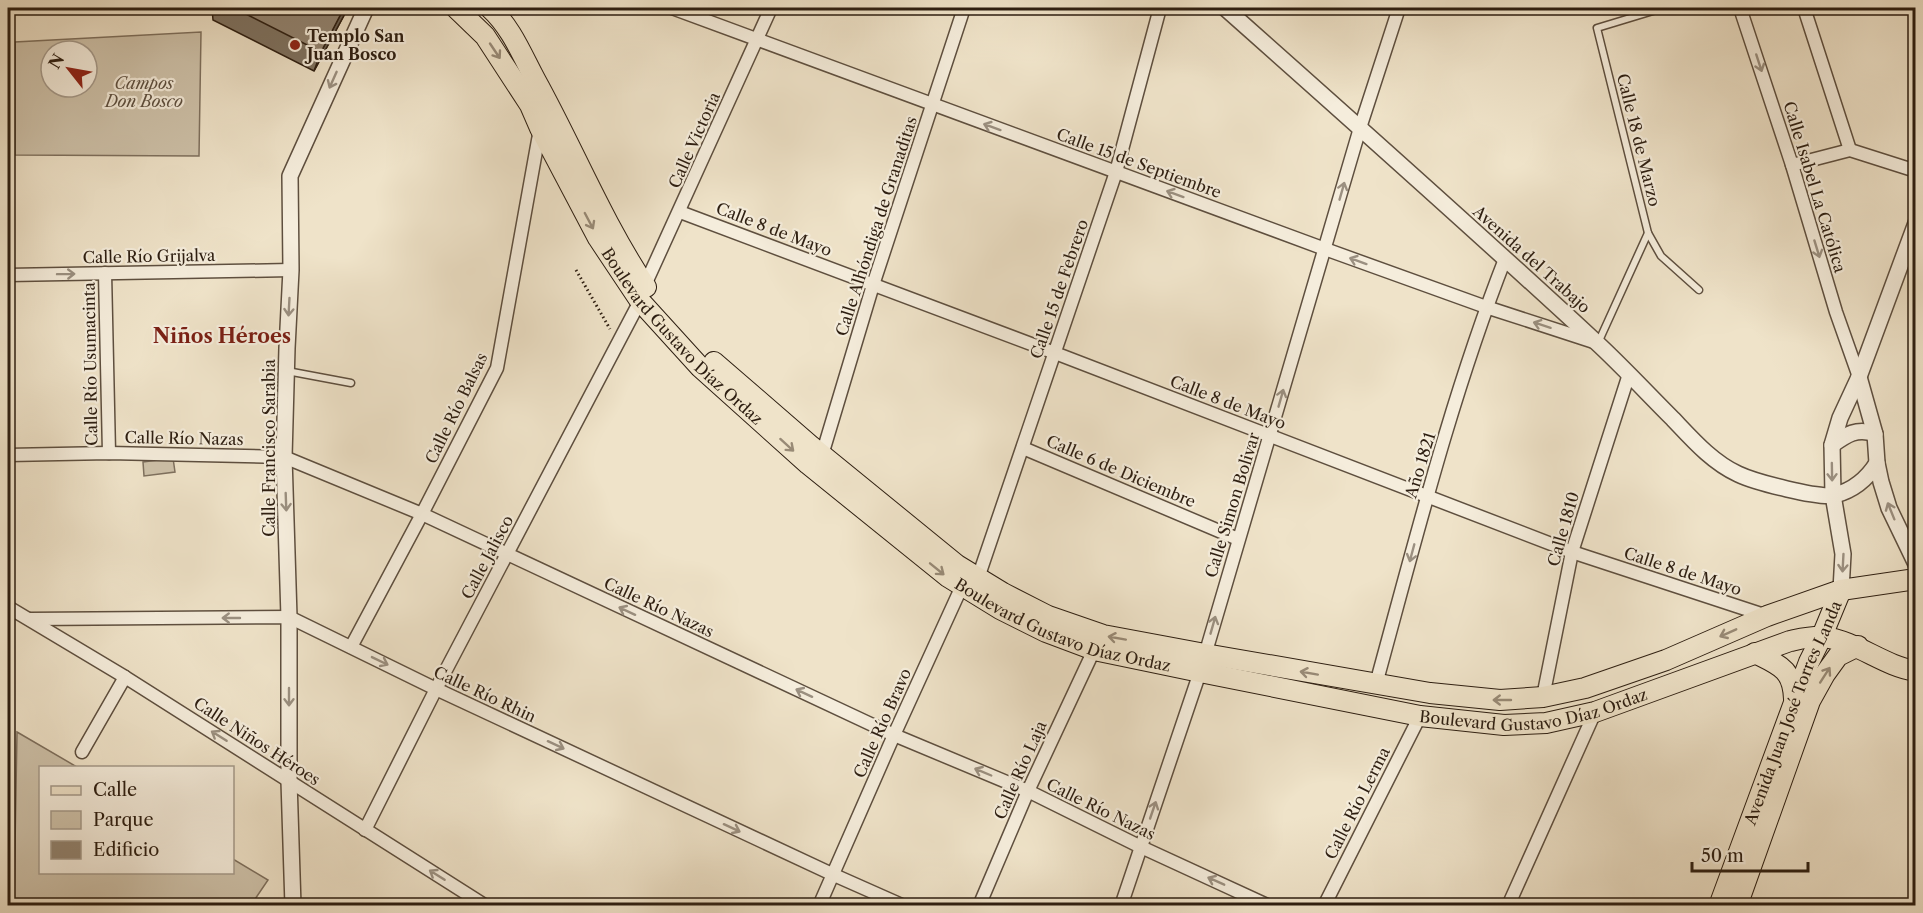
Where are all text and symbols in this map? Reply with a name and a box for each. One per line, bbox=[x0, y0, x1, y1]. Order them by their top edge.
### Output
place label: Templo San Juan Bosco bbox=[304, 26, 404, 64]
marker: Templo San Juan Bosco bbox=[288, 38, 302, 52]
north arrow bbox=[39, 39, 99, 99]
one-way arrow bbox=[488, 43, 501, 60]
text: N bbox=[44, 50, 68, 72]
one-way arrow bbox=[1754, 53, 1765, 72]
one-way arrow bbox=[327, 70, 339, 88]
street label: Calle 18 de Marzo bbox=[1613, 71, 1665, 209]
park label: Campos Don Bosco bbox=[103, 73, 183, 111]
street label: Calle Victoria bbox=[664, 88, 724, 191]
street label: Calle Isabel La Católica bbox=[1779, 99, 1851, 276]
street label: Calle Alhóndiga de Granaditas bbox=[831, 114, 921, 338]
one-way arrow bbox=[983, 120, 1001, 131]
street label: Calle 15 de Septiembre bbox=[1054, 124, 1224, 202]
one-way arrow bbox=[1337, 182, 1348, 201]
one-way arrow bbox=[1166, 187, 1185, 198]
street label: Calle 8 de Mayo bbox=[713, 198, 835, 260]
street label: Avenida del Trabajo bbox=[1468, 200, 1595, 317]
one-way arrow bbox=[584, 212, 595, 230]
street label: Calle 15 de Febrero bbox=[1026, 216, 1092, 361]
one-way arrow bbox=[1812, 239, 1823, 258]
street label: Boulevard Gustavo Díaz Ordaz bbox=[597, 244, 767, 429]
street label: Calle Río Grijalva bbox=[82, 245, 216, 267]
one-way arrow bbox=[1349, 254, 1368, 265]
one-way arrow bbox=[55, 268, 75, 280]
street label: Calle Río Usumacinta bbox=[79, 282, 101, 446]
one-way arrow bbox=[283, 297, 294, 317]
one-way arrow bbox=[1533, 319, 1552, 330]
district label: Niños Héroes bbox=[153, 324, 291, 348]
street label: Calle Río Balsas bbox=[421, 349, 491, 467]
street label: Calle Francisco Sarabia bbox=[259, 359, 279, 537]
street label: Calle 8 de Mayo bbox=[1167, 371, 1289, 433]
one-way arrow bbox=[1276, 389, 1287, 408]
street label: Calle Río Nazas bbox=[124, 427, 244, 449]
street label: Año 1821 bbox=[1400, 429, 1440, 501]
street label: Calle 6 de Diciembre bbox=[1043, 430, 1199, 512]
street label: Calle Simon Bolivar bbox=[1200, 430, 1264, 580]
one-way arrow bbox=[779, 438, 794, 452]
one-way arrow bbox=[1826, 461, 1838, 481]
street label: Calle 1810 bbox=[1543, 489, 1583, 569]
one-way arrow bbox=[280, 492, 291, 512]
one-way arrow bbox=[1885, 502, 1896, 521]
street label: Calle Jalisco bbox=[457, 511, 518, 602]
street label: Calle 8 de Mayo bbox=[1622, 543, 1745, 600]
one-way arrow bbox=[1405, 544, 1417, 563]
one-way arrow bbox=[1837, 553, 1848, 573]
one-way arrow bbox=[929, 562, 945, 575]
street label: Calle Río Nazas bbox=[601, 573, 717, 641]
street label: Boulevard Gustavo Díaz Ordaz bbox=[951, 574, 1173, 676]
street label: Avenida Juan José Torres Landa bbox=[1739, 597, 1846, 828]
one-way arrow bbox=[619, 605, 637, 616]
one-way arrow bbox=[221, 612, 241, 624]
one-way arrow bbox=[1208, 616, 1219, 635]
one-way arrow bbox=[1719, 628, 1737, 640]
one-way arrow bbox=[1108, 632, 1127, 643]
one-way arrow bbox=[370, 656, 388, 668]
street label: Calle Río Rhin bbox=[431, 662, 539, 726]
street label: Calle Río Bravo bbox=[849, 665, 915, 781]
one-way arrow bbox=[1819, 666, 1832, 683]
one-way arrow bbox=[1300, 667, 1319, 678]
street label: Boulevard Gustavo Díaz Ordaz bbox=[1418, 684, 1650, 735]
one-way arrow bbox=[283, 687, 295, 707]
one-way arrow bbox=[796, 687, 814, 699]
street label: Calle Niños Héroes bbox=[190, 693, 324, 789]
one-way arrow bbox=[1492, 694, 1512, 705]
street label: Calle Río Laja bbox=[989, 717, 1051, 823]
one-way arrow bbox=[211, 730, 228, 742]
one-way arrow bbox=[546, 740, 564, 752]
street label: Calle Río Lerma bbox=[1320, 743, 1394, 863]
legend bbox=[39, 766, 234, 874]
one-way arrow bbox=[974, 766, 992, 777]
street label: Calle Río Nazas bbox=[1043, 774, 1159, 844]
text: Calle bbox=[93, 779, 137, 801]
one-way arrow bbox=[1149, 801, 1160, 820]
text: Parque bbox=[93, 809, 154, 831]
one-way arrow bbox=[723, 822, 741, 834]
scale bar bbox=[1692, 835, 1808, 873]
text: Edificio bbox=[93, 839, 159, 861]
text: 50 m bbox=[1701, 845, 1744, 867]
one-way arrow bbox=[429, 868, 446, 880]
one-way arrow bbox=[1208, 875, 1226, 887]

